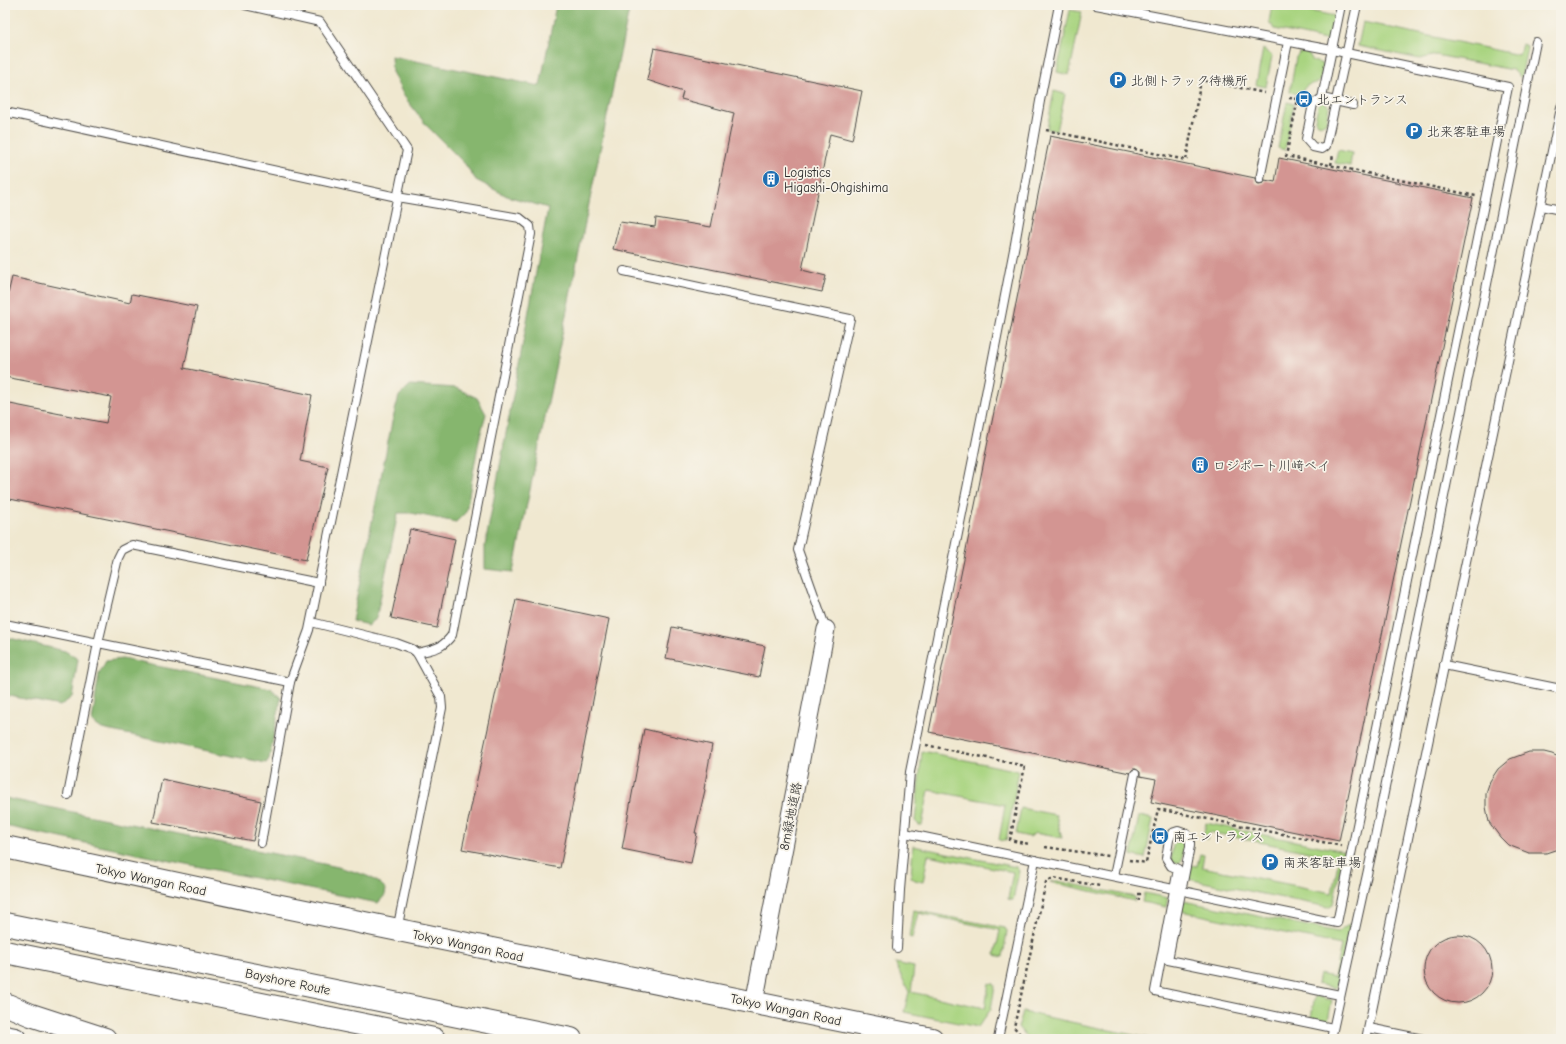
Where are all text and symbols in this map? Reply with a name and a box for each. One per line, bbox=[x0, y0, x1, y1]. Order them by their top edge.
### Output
parking icon: 北側トラック待機所 bbox=[1108, 70, 1128, 90]
place label: 北側トラック待機所 bbox=[1131, 73, 1248, 88]
bus stop icon: 北エントランス bbox=[1294, 89, 1314, 109]
place label: 北エントランス bbox=[1317, 92, 1408, 107]
parking icon: 北来客駐車場 bbox=[1404, 121, 1424, 141]
place label: 北来客駐車場 bbox=[1427, 124, 1505, 139]
place label: Logistics Higashi-Ohgishima bbox=[784, 165, 888, 195]
building icon: Logistics Higashi-Ohgishima bbox=[761, 169, 781, 189]
building icon: ロジポート川﨑ベイ bbox=[1190, 455, 1210, 475]
place label: ロジポート川﨑ベイ bbox=[1213, 458, 1330, 473]
street label: 8m緑地道路 bbox=[777, 781, 804, 852]
bus stop icon: 南エントランス bbox=[1150, 826, 1170, 846]
place label: 南エントランス bbox=[1173, 829, 1264, 844]
parking icon: 南来客駐車場 bbox=[1260, 852, 1280, 872]
place label: 南来客駐車場 bbox=[1283, 855, 1361, 870]
street label: Tokyo Wangan Road bbox=[94, 860, 208, 899]
street label: Tokyo Wangan Road bbox=[411, 926, 525, 965]
street label: Bayshore Route bbox=[244, 965, 332, 998]
street label: Tokyo Wangan Road bbox=[729, 990, 843, 1029]

